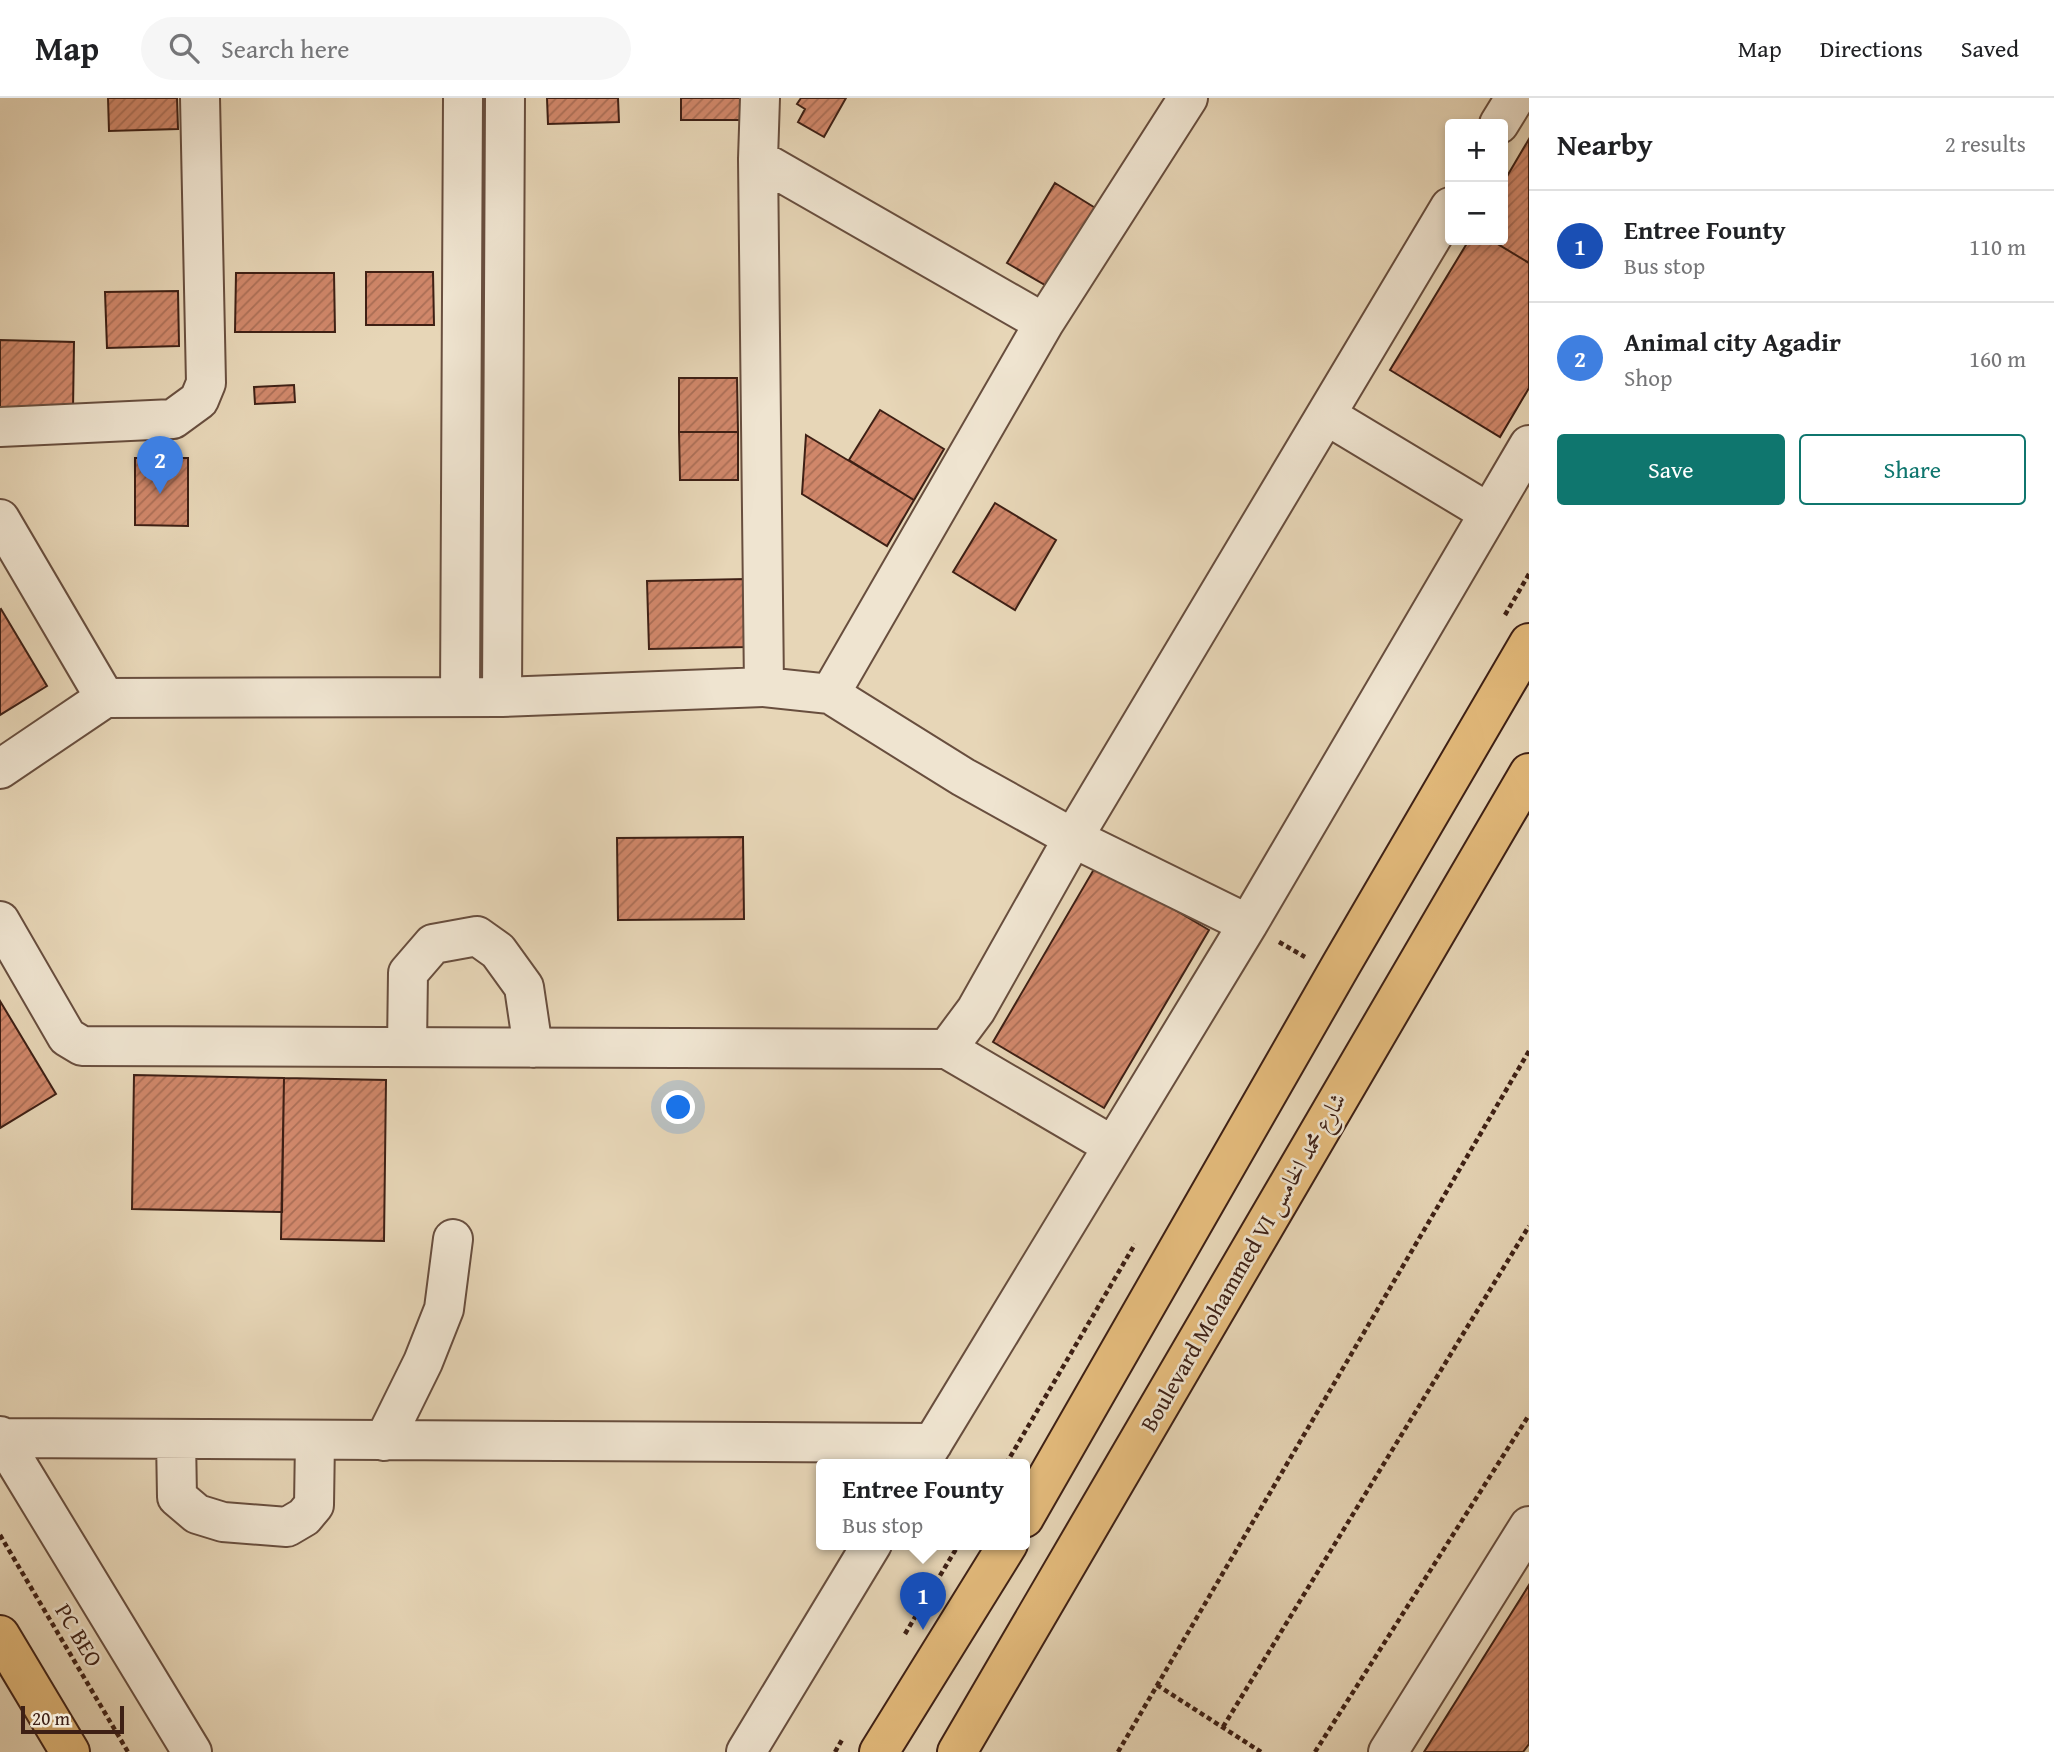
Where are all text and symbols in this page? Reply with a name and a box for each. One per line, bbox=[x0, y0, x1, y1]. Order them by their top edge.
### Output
search box bbox=[141, 17, 631, 80]
text: Map bbox=[35, 24, 99, 72]
icon: search bbox=[165, 29, 203, 67]
text: Search here bbox=[221, 29, 349, 68]
text: Map bbox=[1738, 31, 1782, 66]
text: Directions bbox=[1820, 31, 1923, 66]
text: Saved bbox=[1961, 31, 2019, 66]
map controls bbox=[1445, 119, 1508, 245]
button: + bbox=[1445, 119, 1508, 182]
text: Nearby bbox=[1557, 122, 1653, 166]
text: 2 results bbox=[1945, 127, 2026, 160]
button: − bbox=[1445, 182, 1508, 245]
text: Entree Founty bbox=[1624, 210, 1786, 249]
text: 1 bbox=[1574, 230, 1586, 263]
text: 110 m bbox=[1969, 230, 2026, 263]
text: Bus stop bbox=[1624, 249, 1705, 282]
text: Animal city Agadir bbox=[1624, 322, 1841, 361]
text: 2 bbox=[1574, 342, 1586, 375]
text: 160 m bbox=[1969, 342, 2026, 375]
text: Shop bbox=[1624, 361, 1672, 394]
button: Save bbox=[1557, 434, 1785, 505]
button: Share bbox=[1799, 434, 2026, 505]
pin: 2 bbox=[137, 436, 183, 494]
street label: Boulevard Mohammed VI شارع محمد الخامس bbox=[1132, 1086, 1357, 1439]
your location bbox=[661, 1090, 695, 1124]
popup bbox=[816, 1459, 1030, 1550]
text: Entree Founty bbox=[842, 1469, 1004, 1508]
text: Bus stop bbox=[842, 1508, 923, 1541]
pin: 1 bbox=[900, 1572, 946, 1630]
street label: PC BEO bbox=[48, 1597, 111, 1673]
scale bar bbox=[21, 1703, 124, 1735]
text: 20 m bbox=[32, 1704, 70, 1732]

